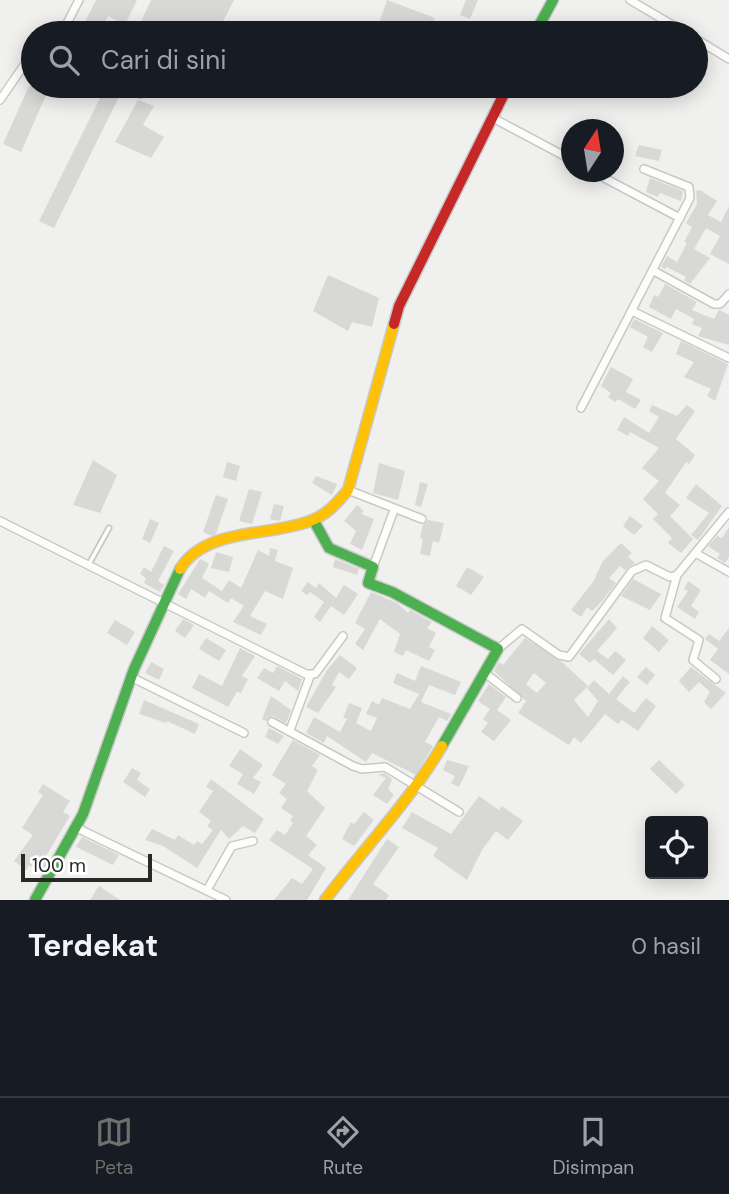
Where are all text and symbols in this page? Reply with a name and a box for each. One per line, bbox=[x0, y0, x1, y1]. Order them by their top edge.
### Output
search box bbox=[21, 21, 708, 98]
icon: search bbox=[45, 41, 83, 79]
text: Cari di sini bbox=[101, 43, 226, 77]
north arrow bbox=[561, 119, 624, 182]
map controls bbox=[645, 816, 708, 879]
button: locate bbox=[645, 816, 708, 879]
scale bar bbox=[21, 851, 152, 883]
text: 100 m bbox=[32, 853, 86, 878]
text: Terdekat bbox=[28, 926, 158, 965]
text: 0 hasil bbox=[631, 931, 701, 961]
tab: Peta bbox=[95, 1113, 133, 1180]
tab: Rute bbox=[323, 1113, 363, 1180]
tab: Disimpan bbox=[552, 1113, 634, 1180]

